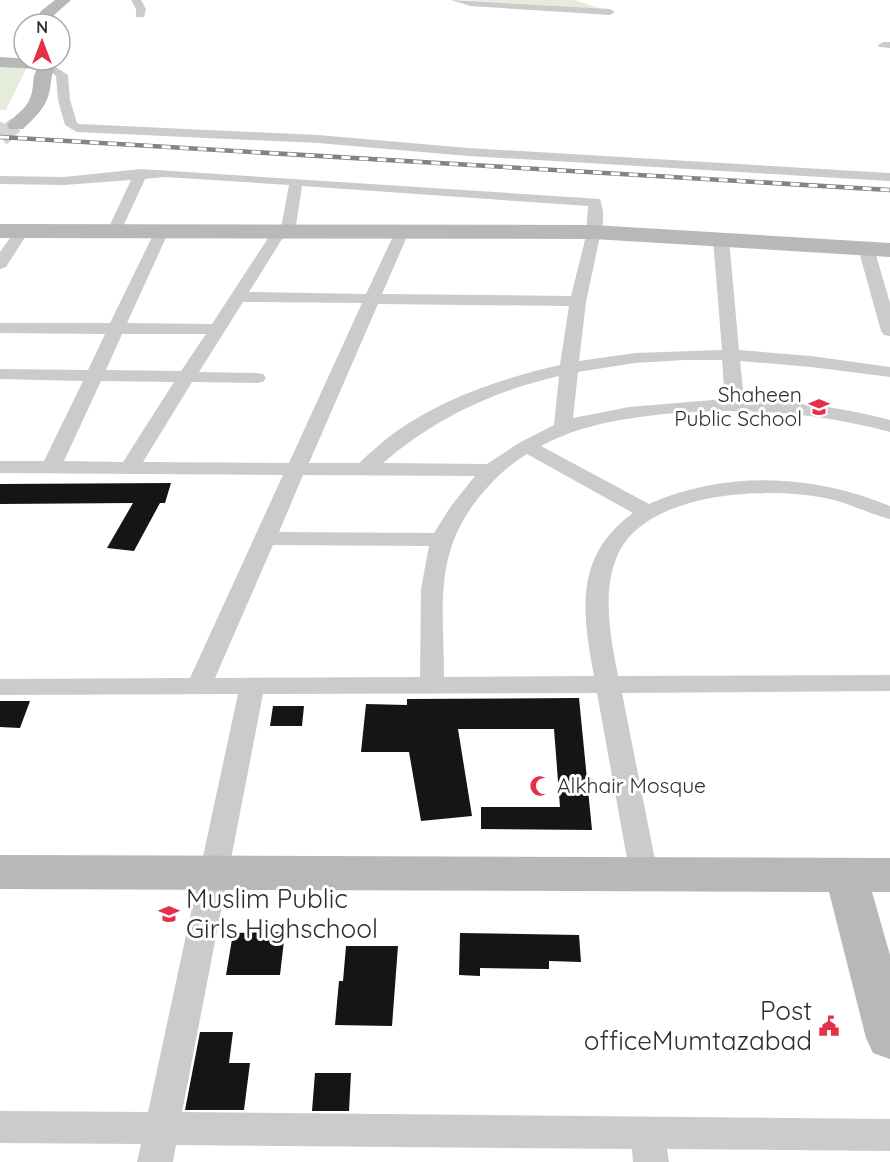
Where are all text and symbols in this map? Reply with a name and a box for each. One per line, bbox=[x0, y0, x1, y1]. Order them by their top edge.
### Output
north arrow bbox=[12, 12, 72, 72]
text: N bbox=[36, 17, 48, 37]
place label: Shaheen Public School bbox=[674, 381, 802, 431]
school or university icon: Shaheen Public School bbox=[807, 395, 831, 419]
place label: Alkhair Mosque bbox=[557, 772, 706, 798]
mosque icon: Alkhair Mosque bbox=[528, 774, 552, 798]
place label: Muslim Public Girls Highschool bbox=[186, 882, 378, 945]
school or university icon: Muslim Public Girls Highschool bbox=[157, 902, 181, 926]
place label: Post officeMumtazabad bbox=[584, 994, 812, 1057]
public building icon: Post officeMumtazabad bbox=[817, 1014, 841, 1038]

